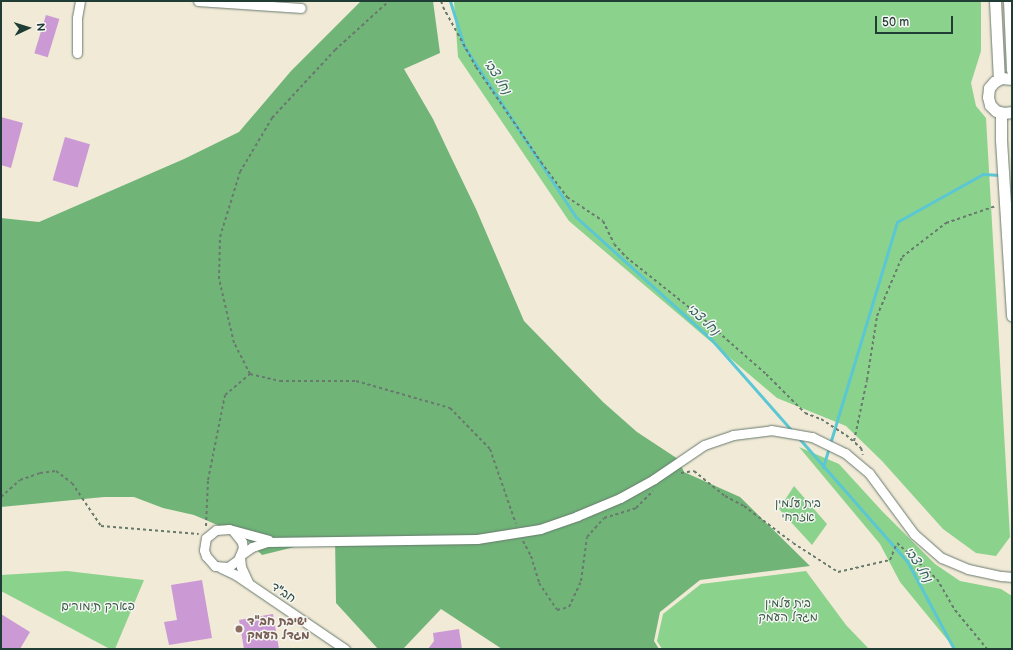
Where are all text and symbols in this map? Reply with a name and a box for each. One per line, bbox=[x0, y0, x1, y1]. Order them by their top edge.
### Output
north arrow bbox=[8, 8, 48, 48]
scale bar bbox=[877, 8, 955, 34]
text: 50 m bbox=[882, 15, 909, 30]
text: N bbox=[34, 23, 47, 32]
water label: נחל צבי bbox=[480, 56, 514, 98]
water label: נחל צבי bbox=[683, 301, 723, 339]
park label: בית עלמין אזרחי bbox=[775, 497, 821, 525]
water label: נחל צבי bbox=[901, 544, 935, 586]
street label: חב"ד bbox=[268, 580, 298, 606]
park label: בית עלמין מגדל העמק bbox=[758, 597, 818, 625]
park label: פארק תימורים bbox=[61, 600, 135, 614]
place label: ישיבת חב"ד מגדל העמק bbox=[247, 615, 310, 643]
marker: ישיבת חב"ד מגדל העמק bbox=[234, 624, 244, 634]

